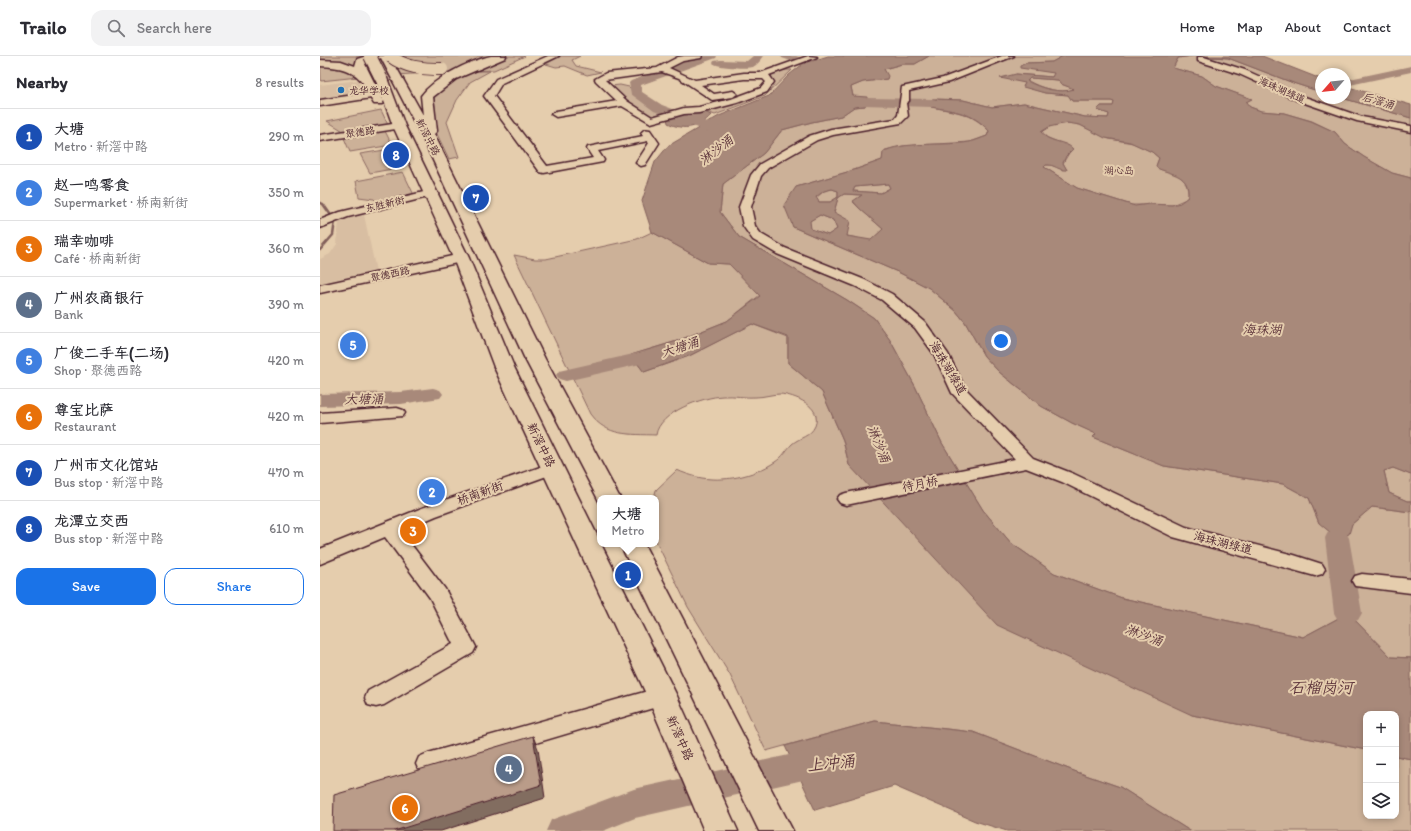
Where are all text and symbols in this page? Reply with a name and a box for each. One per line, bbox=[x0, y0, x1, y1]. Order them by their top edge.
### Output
search box bbox=[91, 10, 371, 46]
text: Trailo bbox=[20, 16, 67, 39]
icon: search bbox=[105, 17, 127, 39]
text: Search here bbox=[137, 19, 212, 37]
text: Home bbox=[1180, 19, 1215, 36]
text: Map bbox=[1237, 19, 1263, 36]
text: About bbox=[1285, 19, 1321, 36]
text: Contact bbox=[1343, 19, 1391, 36]
north arrow bbox=[1315, 68, 1351, 104]
text: Nearby bbox=[16, 72, 68, 92]
street label: 海珠湖绿道 bbox=[1257, 74, 1307, 106]
text: 8 results bbox=[255, 75, 304, 90]
place label: 龙华学校 bbox=[349, 84, 389, 97]
marker: 龙华学校 bbox=[336, 85, 346, 95]
water label: 后滘涌 bbox=[1360, 90, 1397, 112]
street label: 新滘中路 bbox=[413, 116, 443, 158]
text: 大塘 bbox=[54, 120, 84, 138]
street label: 聚德路 bbox=[344, 123, 376, 141]
text: 1 bbox=[26, 129, 32, 144]
text: 290 m bbox=[268, 129, 304, 144]
water label: 淋沙涌 bbox=[696, 131, 737, 168]
text: Metro · 新滘中路 bbox=[54, 139, 148, 154]
pin: 8 bbox=[383, 140, 409, 170]
park label: 湖心岛 bbox=[1104, 164, 1134, 177]
text: 赵一鸣零食 bbox=[54, 176, 129, 194]
pin: 7 bbox=[463, 183, 489, 213]
text: 2 bbox=[26, 185, 32, 200]
text: 350 m bbox=[268, 185, 304, 200]
street label: 东胜新街 bbox=[364, 193, 406, 215]
text: Supermarket · 桥南新街 bbox=[54, 195, 188, 210]
text: 瑞幸咖啡 bbox=[54, 232, 114, 250]
text: 3 bbox=[25, 241, 33, 256]
text: 360 m bbox=[268, 241, 304, 256]
text: Café · 桥南新街 bbox=[54, 251, 141, 266]
street label: 聚德西路 bbox=[369, 263, 411, 285]
text: 广州农商银行 bbox=[54, 289, 144, 307]
text: 4 bbox=[25, 297, 33, 312]
text: 390 m bbox=[268, 297, 304, 312]
text: Bank bbox=[54, 307, 83, 322]
water label: 海珠湖 bbox=[1242, 322, 1283, 337]
pin: 5 bbox=[340, 330, 366, 360]
your location bbox=[991, 331, 1011, 351]
water label: 大塘涌 bbox=[659, 334, 702, 360]
street label: 海珠湖绿道 bbox=[927, 339, 969, 397]
text: 广俊二手车(二场) bbox=[54, 344, 169, 362]
text: 5 bbox=[26, 353, 32, 368]
text: 420 m bbox=[267, 353, 304, 368]
text: Shop · 聚德西路 bbox=[54, 363, 142, 378]
water label: 大塘涌 bbox=[344, 391, 385, 407]
text: 尊宝比萨 bbox=[54, 401, 114, 419]
text: 6 bbox=[26, 409, 32, 424]
text: 420 m bbox=[267, 409, 304, 424]
text: Restaurant bbox=[54, 419, 116, 434]
street label: 新滘中路 bbox=[524, 420, 558, 470]
water label: 淋沙涌 bbox=[865, 423, 894, 466]
text: 广州市文化馆站 bbox=[54, 456, 159, 474]
text: 7 bbox=[26, 465, 32, 480]
text: 470 m bbox=[268, 465, 304, 480]
street label: 待月桥 bbox=[901, 474, 940, 494]
text: Bus stop · 新滘中路 bbox=[54, 475, 163, 490]
pin: 2 bbox=[419, 477, 445, 507]
street label: 桥南新街 bbox=[455, 478, 505, 508]
popup bbox=[597, 495, 659, 547]
text: 大塘 bbox=[612, 505, 642, 523]
text: 龙潭立交西 bbox=[54, 512, 129, 530]
pin: 3 bbox=[400, 516, 426, 546]
text: 8 bbox=[25, 521, 33, 536]
text: 610 m bbox=[269, 521, 304, 536]
text: Metro bbox=[612, 523, 644, 538]
street label: 海珠湖绿道 bbox=[1192, 529, 1254, 557]
text: Bus stop · 新滘中路 bbox=[54, 531, 163, 546]
pin: 1 bbox=[615, 560, 641, 590]
button: Save bbox=[16, 568, 156, 605]
button: Share bbox=[164, 568, 304, 605]
water label: 淋沙涌 bbox=[1123, 621, 1166, 649]
water label: 石榴岗河 bbox=[1289, 678, 1356, 697]
map controls bbox=[1363, 711, 1399, 819]
button: + bbox=[1363, 711, 1399, 747]
street label: 新滘中路 bbox=[664, 713, 696, 763]
button: − bbox=[1363, 747, 1399, 783]
water label: 上冲涌 bbox=[806, 751, 857, 775]
pin: 4 bbox=[496, 754, 522, 784]
button: layers bbox=[1363, 783, 1399, 819]
pin: 6 bbox=[392, 793, 418, 823]

